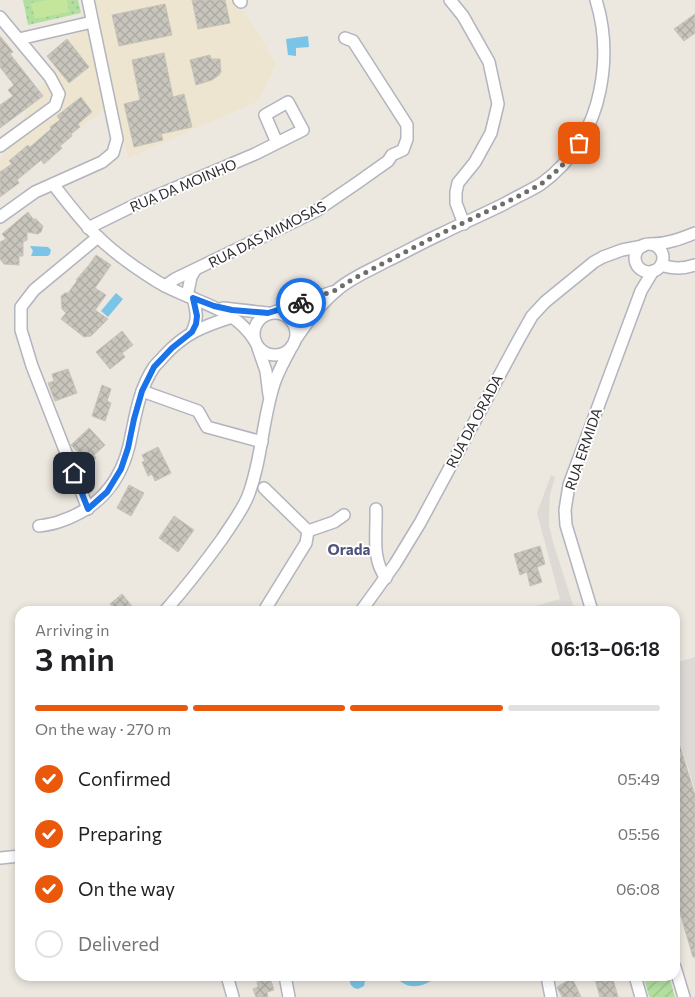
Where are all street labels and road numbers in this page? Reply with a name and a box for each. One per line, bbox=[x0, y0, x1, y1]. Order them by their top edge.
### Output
street label: RUA DA MOINHO bbox=[127, 155, 239, 215]
street label: RUA DAS MIMOSAS bbox=[205, 197, 329, 271]
street label: RUA DA ORADA bbox=[442, 371, 506, 471]
street label: RUA ERMIDA bbox=[561, 405, 605, 492]

